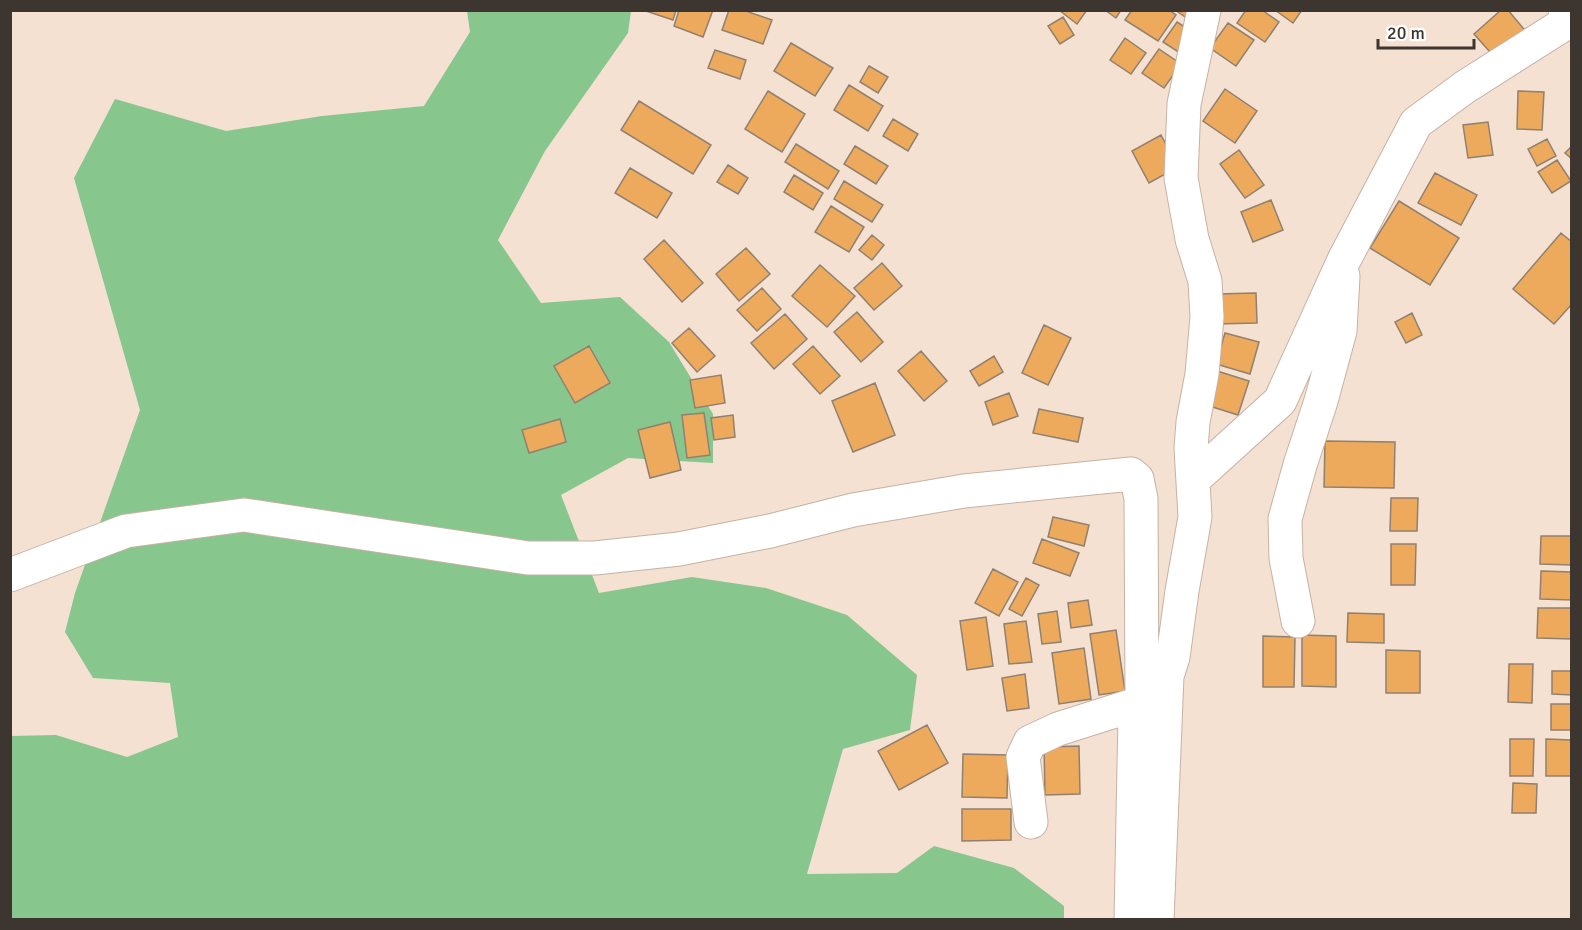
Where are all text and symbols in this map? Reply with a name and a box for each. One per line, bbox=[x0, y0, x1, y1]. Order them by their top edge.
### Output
scale bar bbox=[1378, 12, 1474, 50]
text: 20 m bbox=[1387, 22, 1425, 44]

